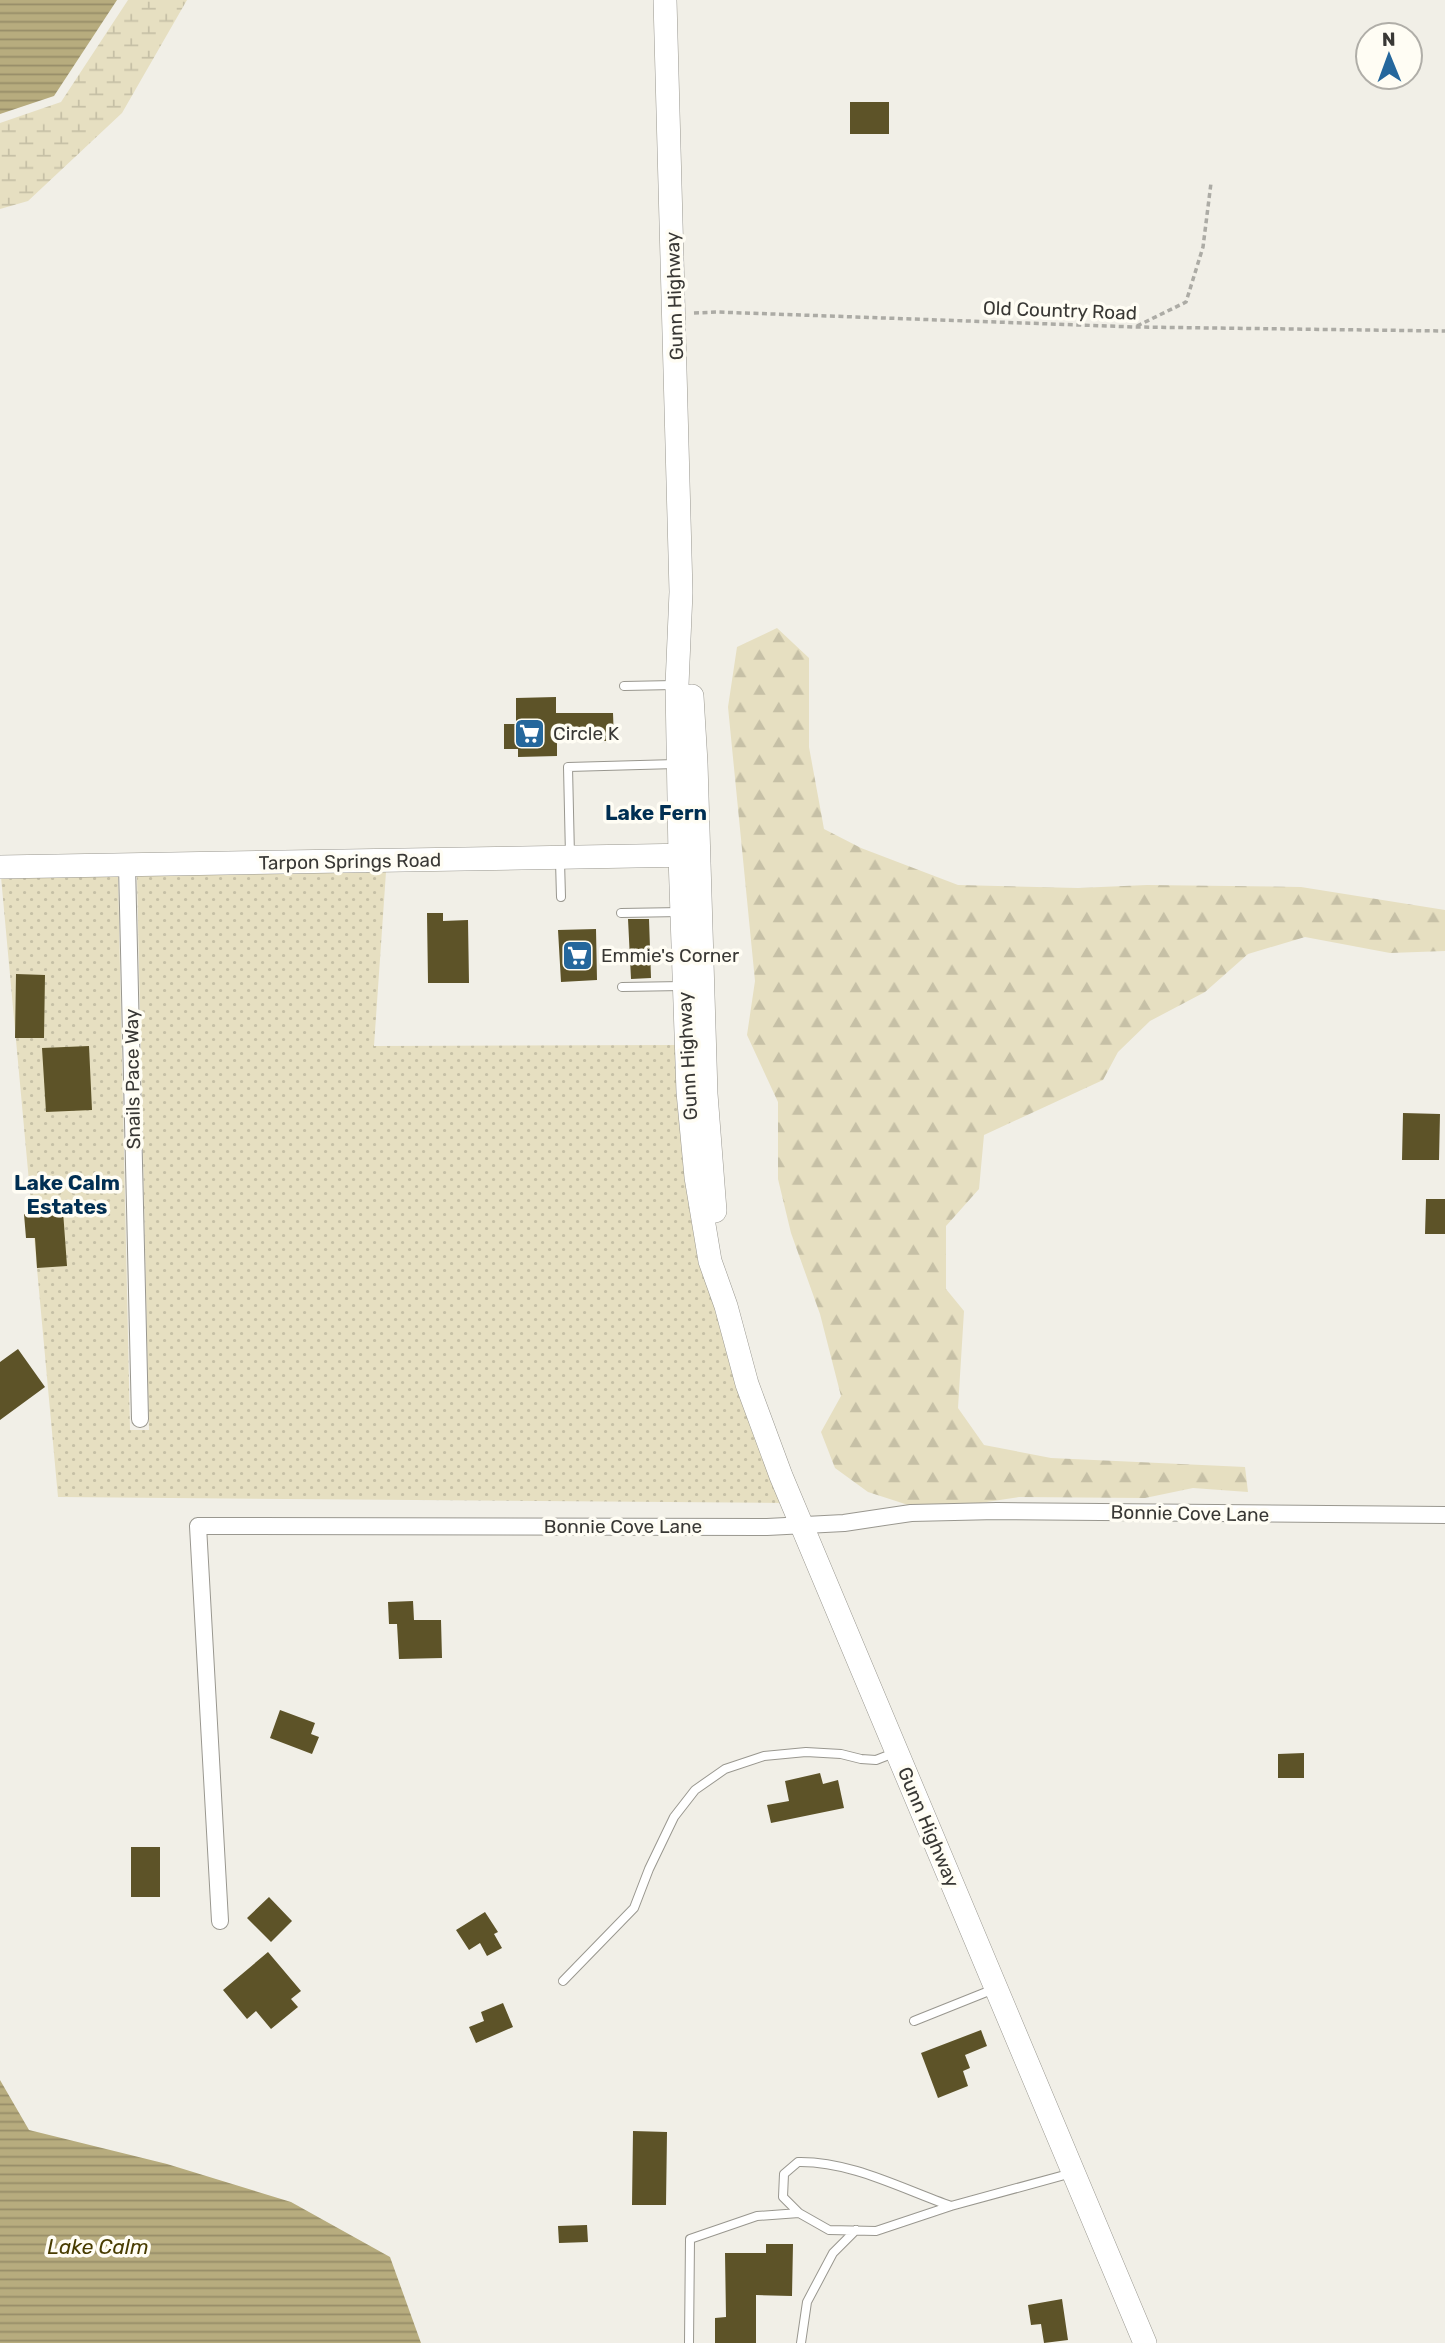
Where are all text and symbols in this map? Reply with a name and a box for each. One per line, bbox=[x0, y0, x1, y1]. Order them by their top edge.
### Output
north arrow bbox=[1354, 21, 1424, 91]
text: N bbox=[1382, 28, 1396, 51]
street label: Gunn Highway bbox=[661, 231, 688, 361]
street label: Old Country Road bbox=[983, 296, 1137, 325]
supermarket icon: Circle K bbox=[513, 716, 547, 750]
place label: Circle K bbox=[553, 722, 620, 745]
district label: Lake Fern bbox=[605, 800, 707, 825]
street label: Tarpon Springs Road bbox=[259, 848, 441, 875]
supermarket icon: Emmie's Corner bbox=[561, 938, 595, 972]
place label: Emmie's Corner bbox=[601, 944, 740, 967]
street label: Gunn Highway bbox=[673, 991, 702, 1121]
street label: Snails Pace Way bbox=[120, 1008, 145, 1150]
district label: Lake Calm Estates bbox=[14, 1170, 120, 1219]
street label: Bonnie Cove Lane bbox=[1111, 1501, 1269, 1526]
street label: Bonnie Cove Lane bbox=[544, 1515, 702, 1538]
street label: Gunn Highway bbox=[893, 1763, 964, 1891]
water label: Lake Calm bbox=[47, 2234, 149, 2259]

